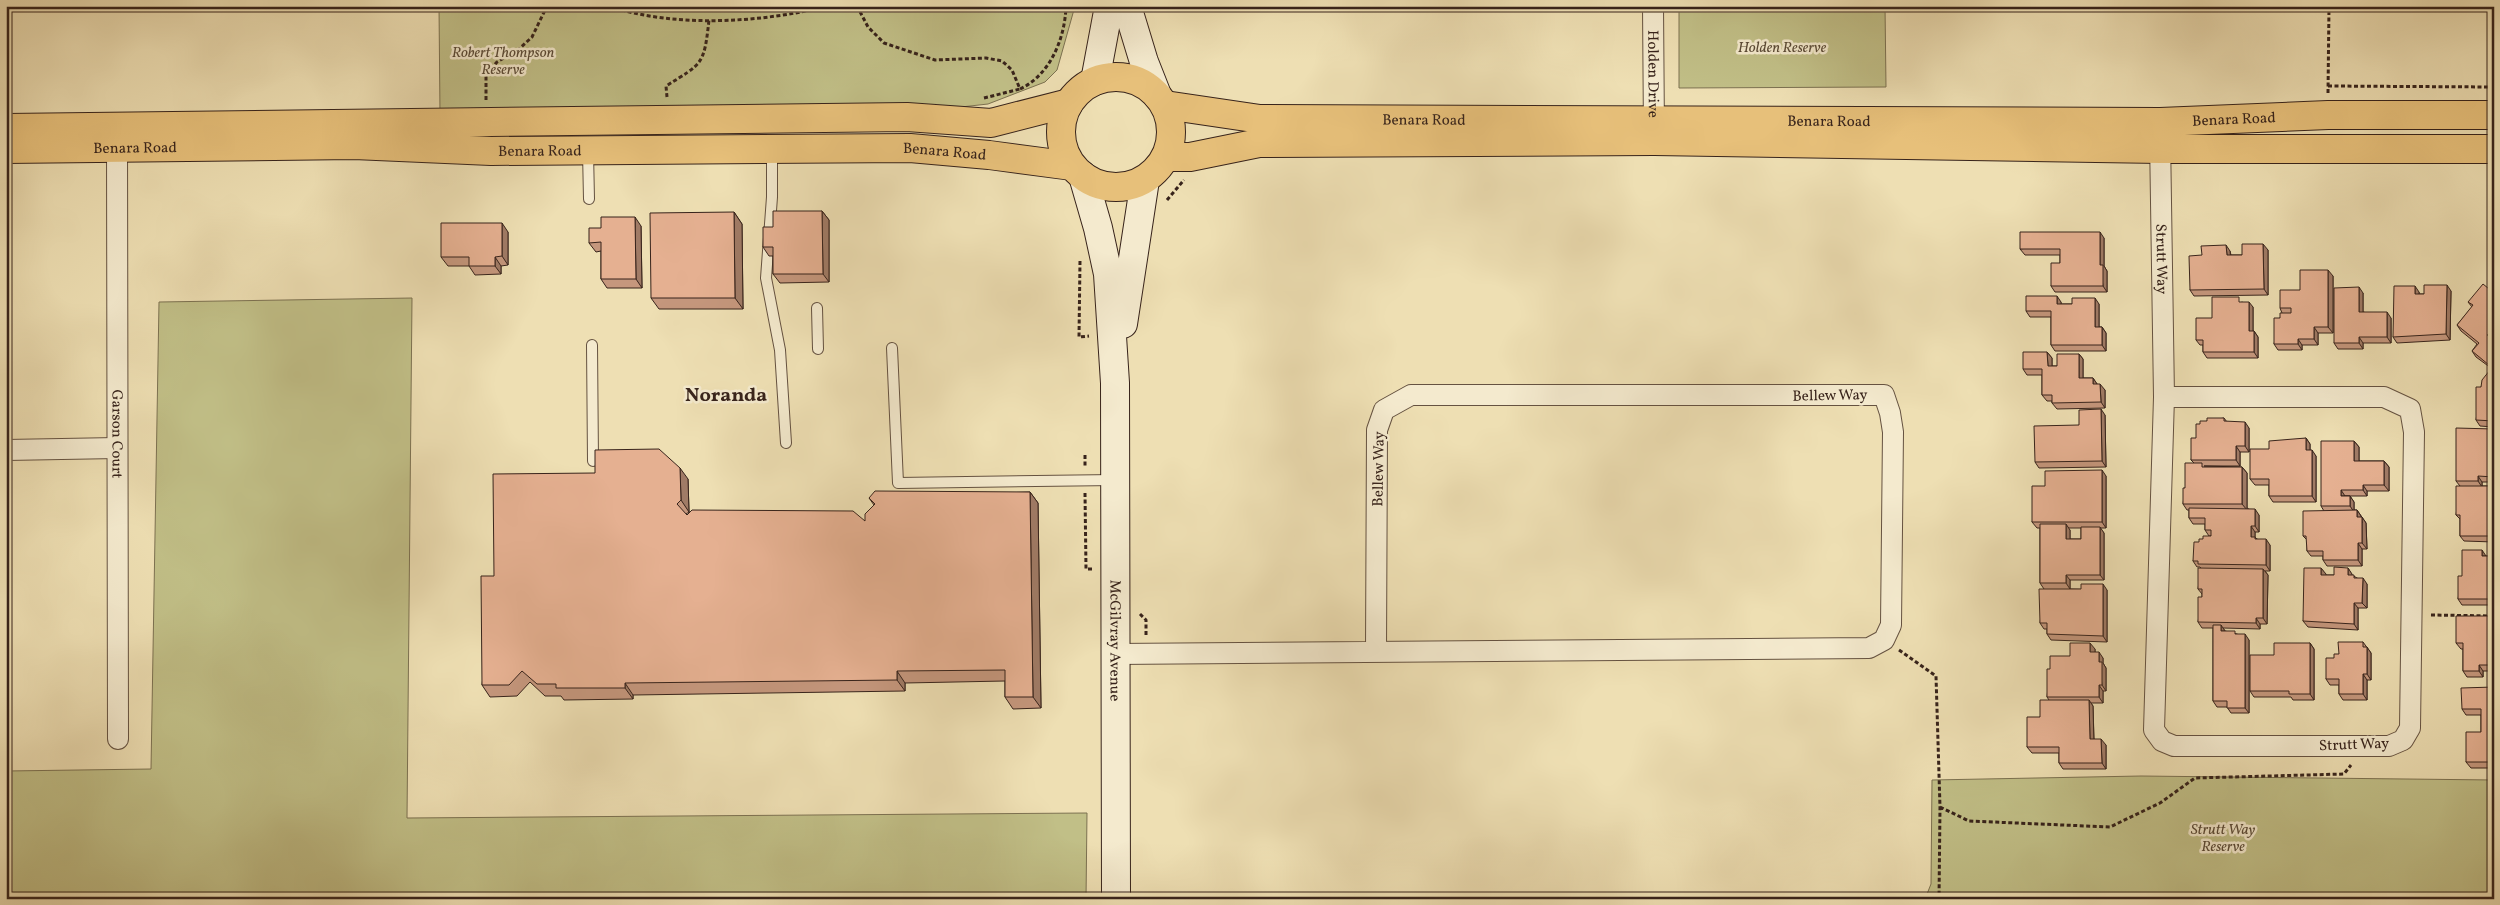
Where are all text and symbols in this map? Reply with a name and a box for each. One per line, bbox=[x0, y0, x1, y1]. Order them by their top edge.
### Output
street label: Holden Drive bbox=[1641, 30, 1663, 118]
park label: Holden Reserve bbox=[1738, 38, 1827, 59]
park label: Robert Thompson Reserve bbox=[452, 43, 555, 81]
street label: Benara Road bbox=[2192, 108, 2276, 133]
street label: Benara Road bbox=[1382, 110, 1466, 132]
street label: Benara Road bbox=[1787, 112, 1871, 133]
street label: Benara Road bbox=[93, 138, 177, 160]
street label: Benara Road bbox=[903, 139, 987, 167]
street label: Benara Road bbox=[498, 141, 582, 163]
street label: Strutt Way bbox=[2149, 224, 2171, 294]
district label: Noranda bbox=[685, 382, 767, 410]
street label: Bellew Way bbox=[1792, 385, 1868, 408]
street label: Garson Court bbox=[105, 390, 127, 478]
street label: Bellew Way bbox=[1368, 431, 1391, 507]
street label: McGilvray Avenue bbox=[1103, 580, 1125, 701]
street label: Strutt Way bbox=[2319, 734, 2390, 757]
park label: Strutt Way Reserve bbox=[2191, 820, 2256, 858]

